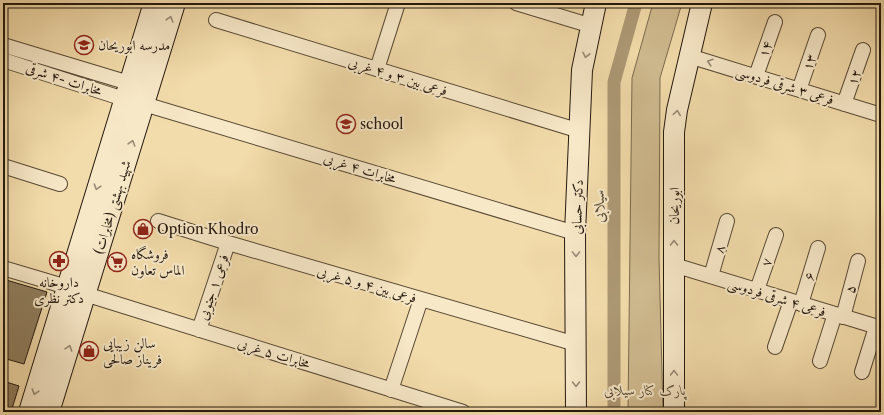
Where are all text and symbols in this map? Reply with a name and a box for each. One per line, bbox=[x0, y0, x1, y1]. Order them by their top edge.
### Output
one-way arrow bbox=[165, 16, 174, 23]
school or university icon: مدرسه ابوریحان bbox=[73, 34, 95, 56]
place label: مدرسه ابوریحان bbox=[98, 36, 170, 54]
street label: ۱۴ bbox=[754, 38, 776, 60]
street label: ۱۳ bbox=[798, 51, 820, 73]
street label: فرعی بین ۳ و ۴ غربی bbox=[346, 52, 450, 101]
one-way arrow bbox=[582, 52, 590, 58]
street label: مخابرات -۴ شرقی bbox=[23, 58, 105, 101]
one-way arrow bbox=[707, 58, 714, 67]
street label: فرعی ۳ شرقی فردوسی bbox=[733, 62, 836, 109]
street label: ۱۲ bbox=[843, 66, 865, 88]
one-way arrow bbox=[672, 110, 681, 116]
school or university icon: school bbox=[335, 113, 357, 135]
place label: school bbox=[360, 115, 404, 133]
one-way arrow bbox=[127, 140, 136, 147]
street label: مخابرات ۴ غربی bbox=[321, 148, 399, 189]
street label: شهید بهشتی (مخابرات) bbox=[89, 158, 136, 256]
street label: دکتر حسابی bbox=[567, 179, 588, 235]
one-way arrow bbox=[93, 184, 102, 191]
street label: ابوریحان bbox=[665, 187, 683, 225]
water label: سیلابی bbox=[589, 189, 610, 223]
shop icon: Option Khodro bbox=[132, 218, 154, 240]
place label: Option Khodro bbox=[157, 220, 259, 238]
one-way arrow bbox=[670, 240, 678, 246]
street label: ۸ bbox=[709, 243, 729, 255]
place label: فروشگاه الماس تعاون bbox=[131, 245, 184, 279]
pharmacy icon: داروخانه دکتر نظری bbox=[48, 250, 70, 272]
supermarket icon: فروشگاه الماس تعاون bbox=[106, 251, 128, 273]
one-way arrow bbox=[572, 251, 580, 257]
street label: فرعی ۱ جنوبی bbox=[193, 252, 234, 323]
street label: ۷ bbox=[756, 255, 776, 269]
street label: فرعی بین ۴ و ۵ غربی bbox=[315, 261, 419, 308]
street label: ۶ bbox=[799, 269, 819, 283]
place label: داروخانه دکتر نظری bbox=[34, 273, 84, 307]
street label: فرعی ۴ شرقی فردوسی bbox=[725, 274, 828, 321]
street label: ۵ bbox=[840, 283, 860, 295]
street label: مخابرات ۵ غربی bbox=[235, 333, 313, 374]
place label: سالن زیبایی فریناز صالحی bbox=[103, 334, 162, 369]
shop icon: سالن زیبایی فریناز صالحی bbox=[78, 340, 100, 362]
one-way arrow bbox=[64, 345, 73, 352]
one-way arrow bbox=[670, 370, 678, 376]
one-way arrow bbox=[572, 381, 580, 387]
park label: پارک کنار سیلابی bbox=[604, 381, 687, 401]
one-way arrow bbox=[31, 389, 40, 396]

